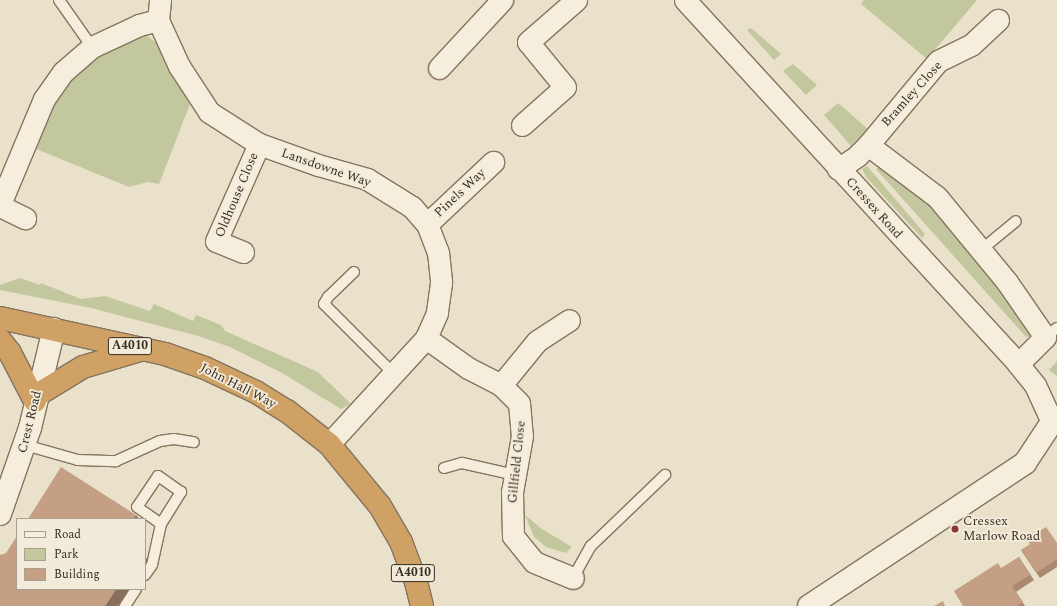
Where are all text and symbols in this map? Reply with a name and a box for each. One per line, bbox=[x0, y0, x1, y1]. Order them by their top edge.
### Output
street label: Bramley Close bbox=[878, 58, 946, 130]
street label: Lansdowne Way bbox=[279, 145, 373, 191]
street label: Oldhouse Close bbox=[212, 150, 262, 240]
street label: Pinels Way bbox=[431, 165, 489, 221]
street label: Cressex Road bbox=[842, 174, 906, 242]
road number: A4010 bbox=[107, 336, 153, 356]
street label: John Hall Way bbox=[198, 360, 278, 412]
street label: Crest Road bbox=[15, 389, 45, 455]
street label: Gillfield Close bbox=[505, 420, 529, 504]
place label: Cressex Marlow Road bbox=[963, 514, 1040, 545]
legend bbox=[16, 518, 146, 590]
marker: Cressex Marlow Road bbox=[950, 524, 960, 534]
text: Road bbox=[54, 525, 81, 544]
text: Park bbox=[54, 545, 79, 564]
road number: A4010 bbox=[390, 563, 436, 583]
text: Building bbox=[54, 565, 100, 584]

